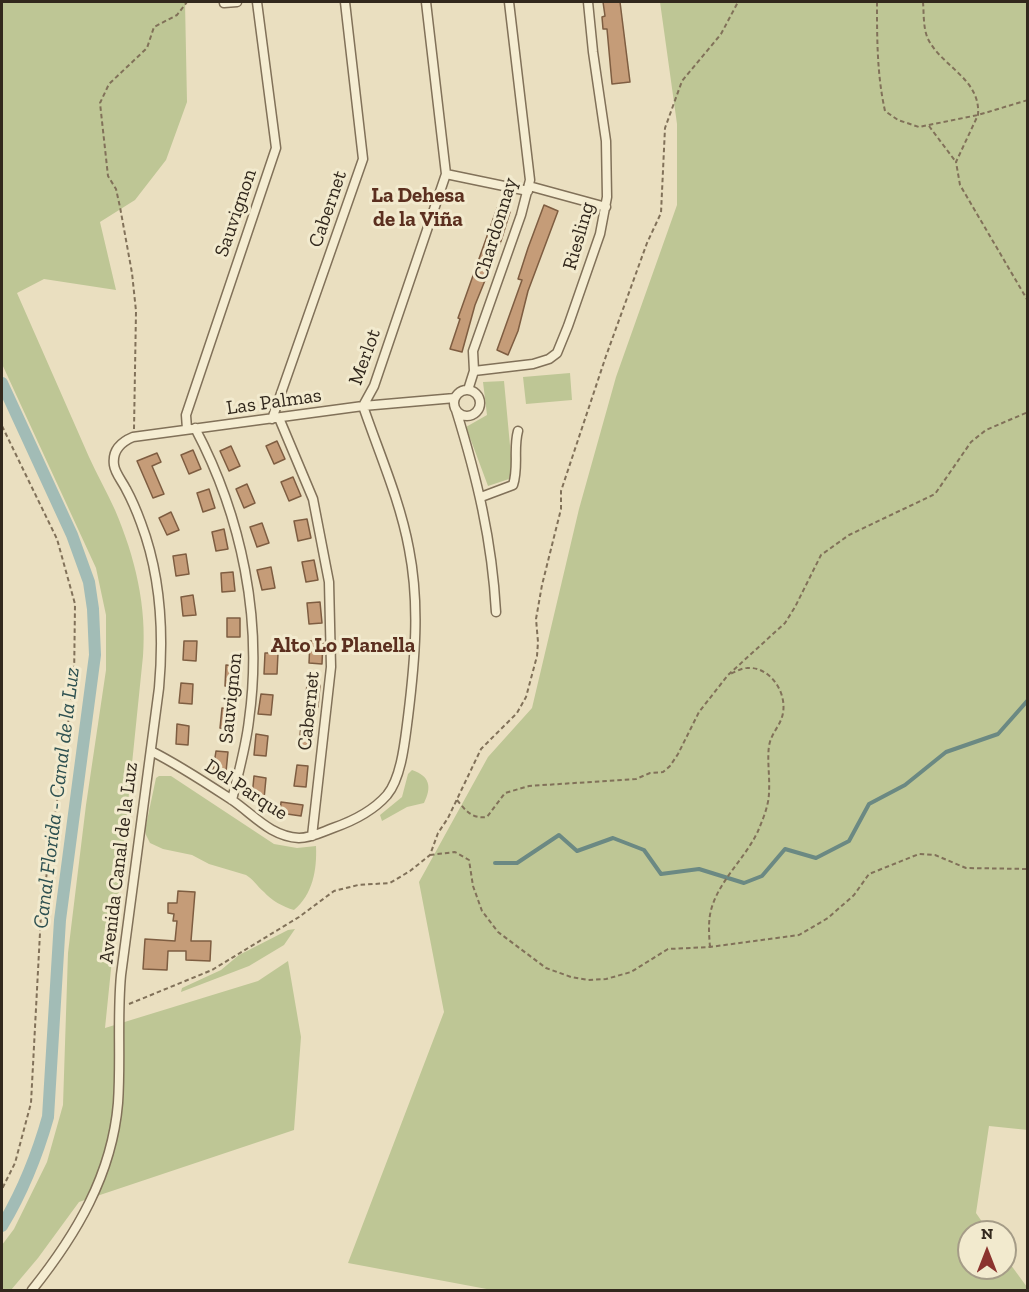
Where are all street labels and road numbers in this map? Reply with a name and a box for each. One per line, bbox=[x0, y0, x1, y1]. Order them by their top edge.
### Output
street label: Sauvignon bbox=[210, 166, 262, 260]
street label: Cabernet bbox=[304, 168, 352, 250]
street label: Chardonnay bbox=[469, 175, 523, 283]
street label: Riesling bbox=[558, 199, 600, 273]
street label: Merlot bbox=[344, 326, 386, 388]
street label: Las Palmas bbox=[225, 383, 323, 421]
street label: Sauvignon bbox=[214, 651, 248, 745]
street label: Cabernet bbox=[293, 670, 325, 752]
street label: Del Parque bbox=[200, 754, 292, 826]
street label: Avenida Canal de la Luz bbox=[95, 761, 143, 965]

